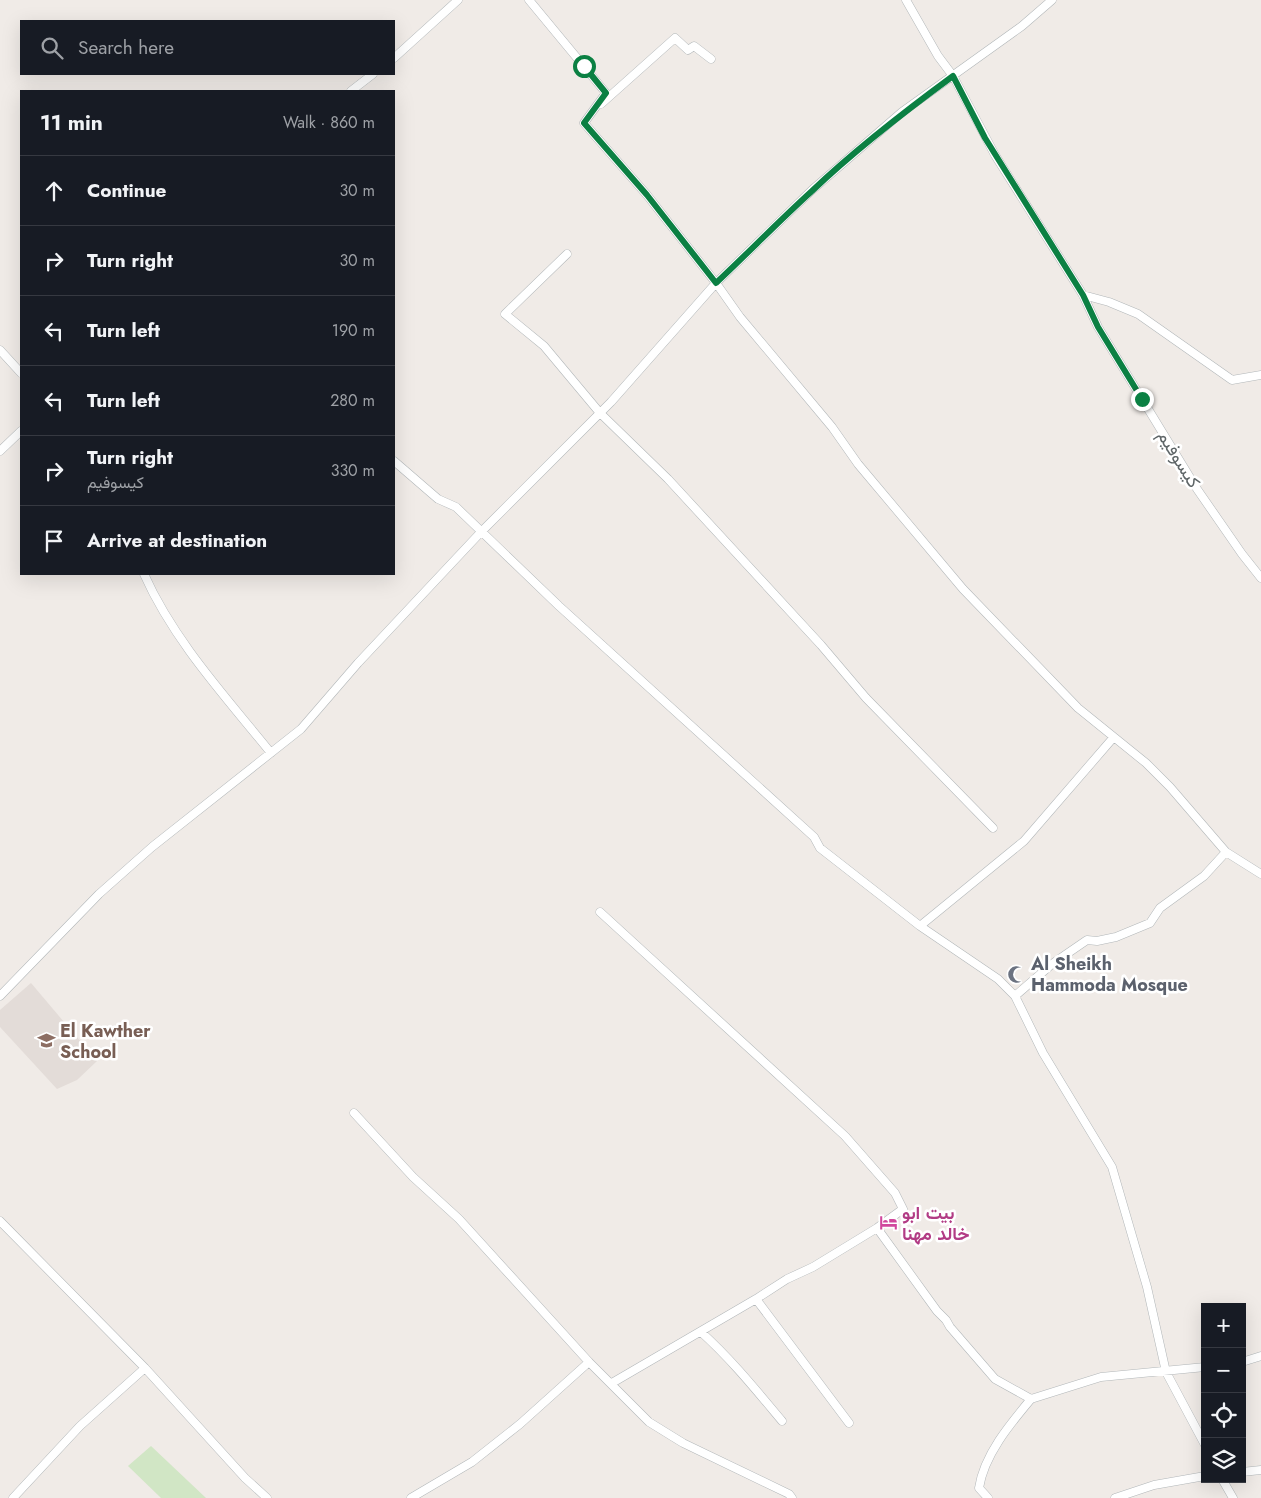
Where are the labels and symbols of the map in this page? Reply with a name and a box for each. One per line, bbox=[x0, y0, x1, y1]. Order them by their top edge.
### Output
route start bbox=[573, 55, 596, 78]
route end bbox=[1131, 388, 1154, 411]
street label: كيسوفيم bbox=[1151, 425, 1207, 493]
place label: Al Sheikh Hammoda Mosque bbox=[1030, 951, 1188, 998]
mosque icon: Al Sheikh Hammoda Mosque bbox=[1007, 964, 1027, 984]
place label: El Kawther School bbox=[60, 1018, 151, 1065]
school or university icon: El Kawther School bbox=[36, 1031, 56, 1051]
place label: بيت ابو خالد مهنا bbox=[902, 1200, 970, 1247]
hotel icon: بيت ابو خالد مهنا bbox=[878, 1213, 898, 1233]

